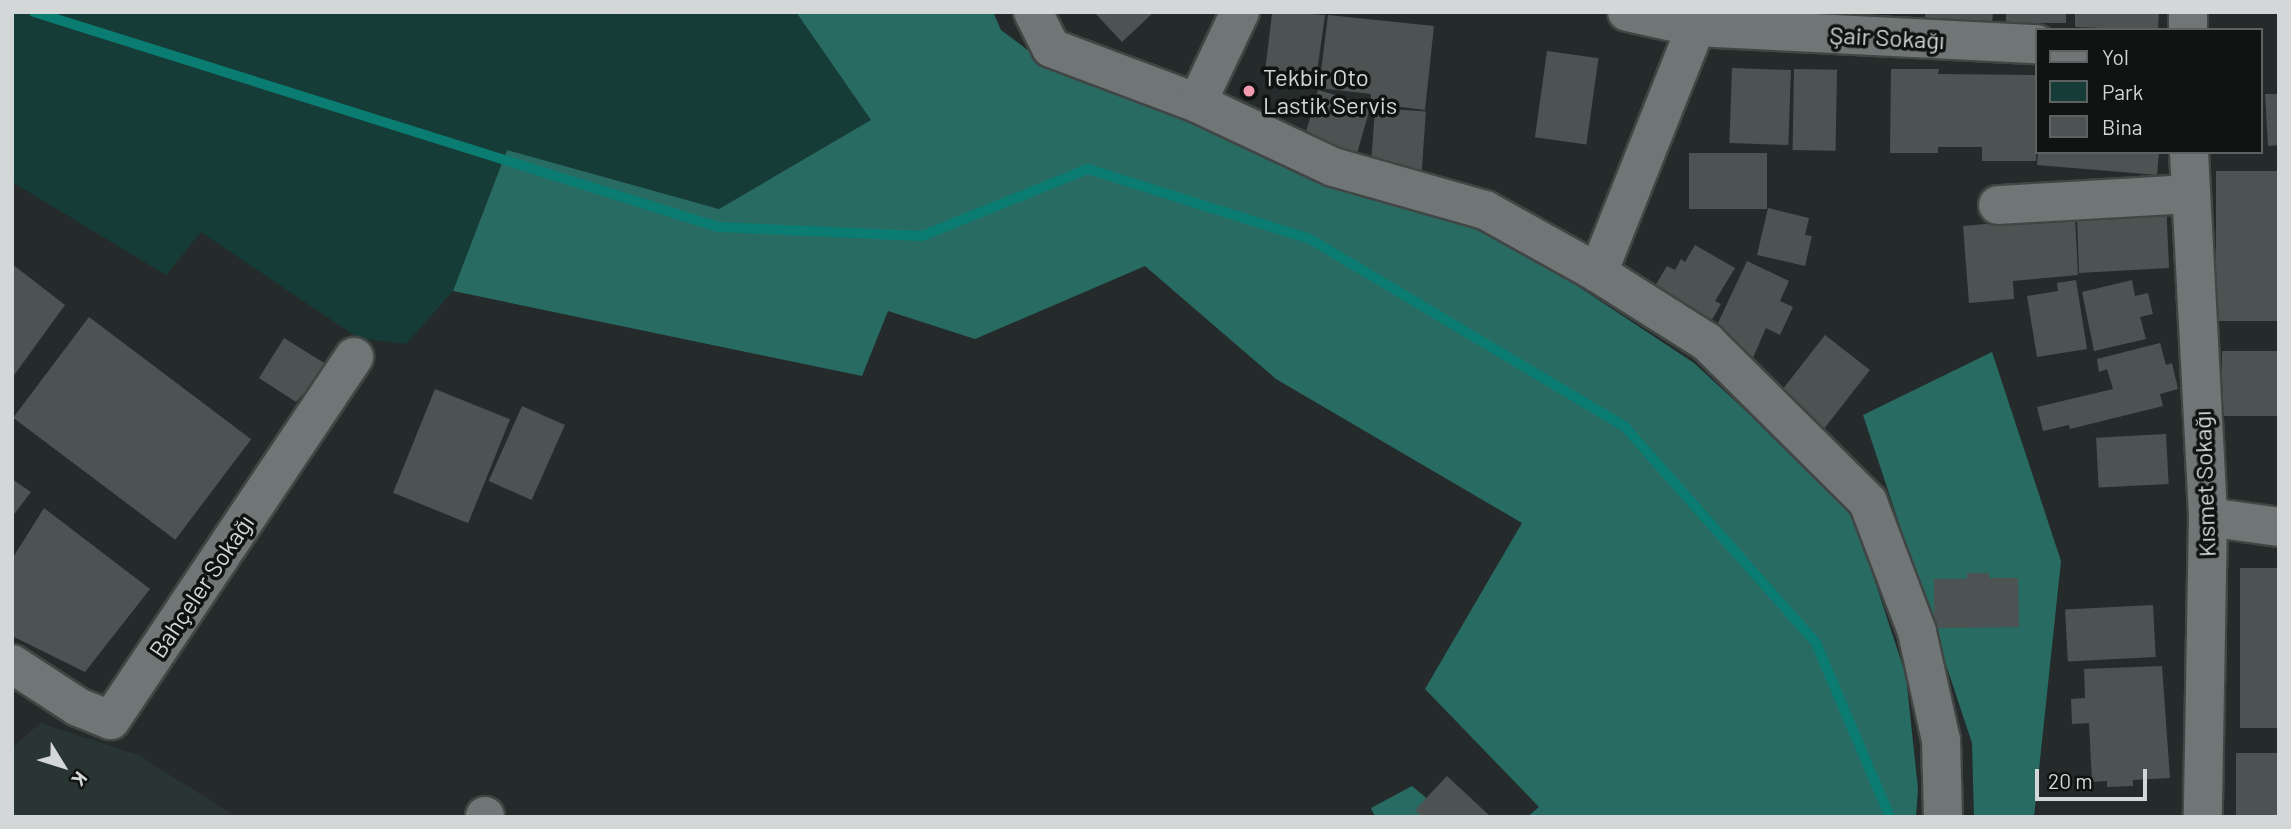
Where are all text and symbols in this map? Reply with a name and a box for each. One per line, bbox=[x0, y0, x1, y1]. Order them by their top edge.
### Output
street label: Şair Sokağı bbox=[1829, 20, 1945, 54]
legend bbox=[2036, 28, 2263, 154]
text: Yol bbox=[2102, 44, 2129, 69]
place label: Tekbir Oto Lastik Servis bbox=[1263, 63, 1397, 119]
text: Park bbox=[2102, 79, 2143, 104]
marker: Tekbir Oto Lastik Servis bbox=[1241, 83, 1257, 99]
text: Bina bbox=[2102, 114, 2143, 139]
street label: Kısmet Sokağı bbox=[2187, 410, 2221, 558]
street label: Bahçeler Sokağı bbox=[143, 509, 259, 663]
north arrow bbox=[28, 731, 98, 801]
scale bar bbox=[2039, 756, 2151, 800]
text: K bbox=[67, 767, 93, 791]
text: 20 m bbox=[2048, 768, 2093, 793]

